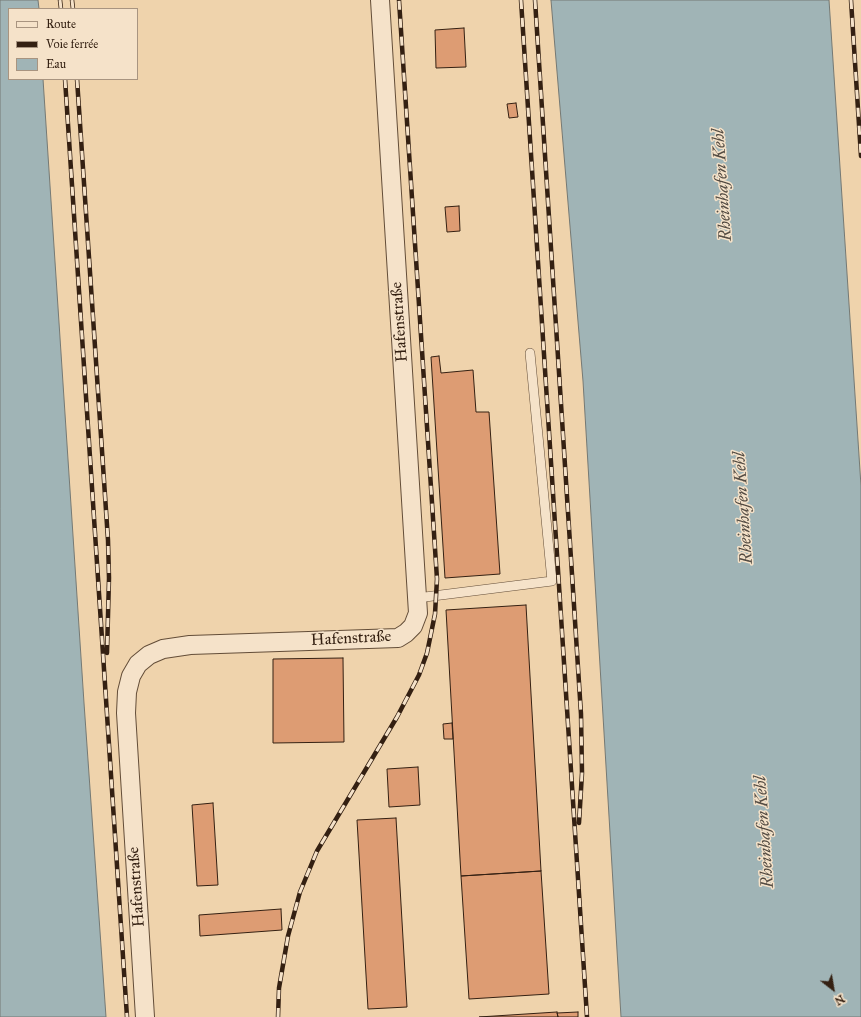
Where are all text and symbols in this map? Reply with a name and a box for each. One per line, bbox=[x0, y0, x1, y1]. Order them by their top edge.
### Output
legend bbox=[8, 8, 138, 80]
text: Route bbox=[46, 17, 76, 31]
text: Voie ferrée bbox=[46, 37, 98, 51]
text: Eau bbox=[46, 57, 66, 71]
water label: Rheinhafen Kehl bbox=[709, 128, 737, 242]
street label: Hafenstraße bbox=[388, 281, 412, 363]
water label: Rheinhafen Kehl bbox=[730, 451, 758, 565]
street label: Hafenstraße bbox=[310, 627, 392, 651]
water label: Rheinhafen Kehl bbox=[751, 775, 779, 889]
street label: Hafenstraße bbox=[125, 846, 149, 928]
north arrow bbox=[813, 969, 853, 1009]
text: N bbox=[832, 992, 847, 1008]

